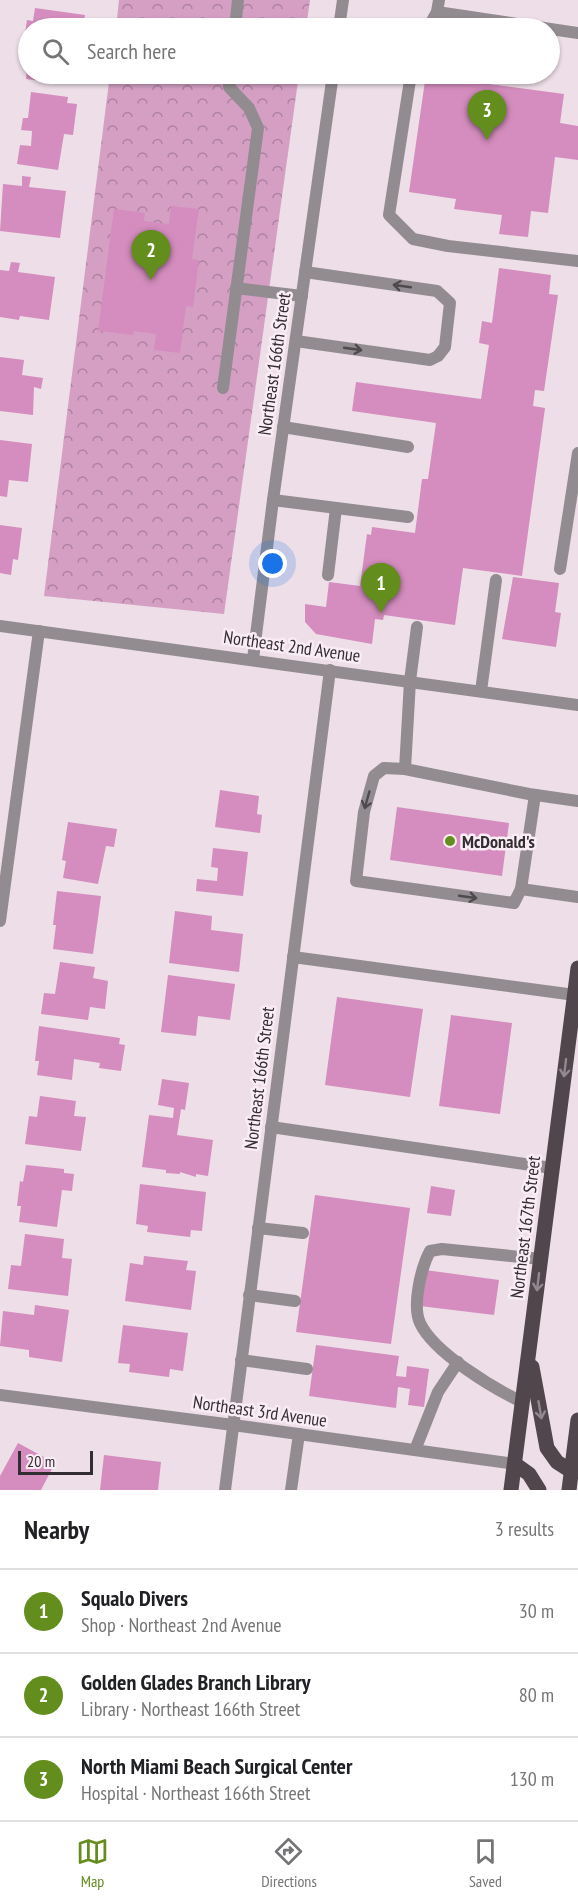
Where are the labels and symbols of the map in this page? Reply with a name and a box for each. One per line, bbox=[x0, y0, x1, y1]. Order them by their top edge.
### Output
pin: 3 bbox=[468, 90, 506, 140]
pin: 2 bbox=[132, 230, 170, 280]
one-way arrow bbox=[393, 280, 413, 291]
street label: Northeast 166th Street bbox=[253, 291, 295, 437]
one-way arrow bbox=[343, 343, 363, 354]
your location bbox=[258, 549, 287, 578]
pin: 1 bbox=[362, 564, 400, 613]
street label: Northeast 2nd Avenue bbox=[222, 625, 362, 667]
one-way arrow bbox=[361, 790, 372, 809]
place label: McDonald's bbox=[462, 830, 535, 853]
marker: McDonald's bbox=[443, 834, 457, 848]
one-way arrow bbox=[457, 891, 477, 902]
street label: Northeast 166th Street bbox=[239, 1005, 279, 1151]
one-way arrow bbox=[560, 1057, 571, 1077]
street label: Northeast 167th Street bbox=[505, 1154, 545, 1300]
one-way arrow bbox=[532, 1271, 543, 1291]
street label: Northeast 3rd Avenue bbox=[192, 1390, 328, 1432]
one-way arrow bbox=[535, 1399, 546, 1419]
scale bar bbox=[18, 1448, 93, 1476]

